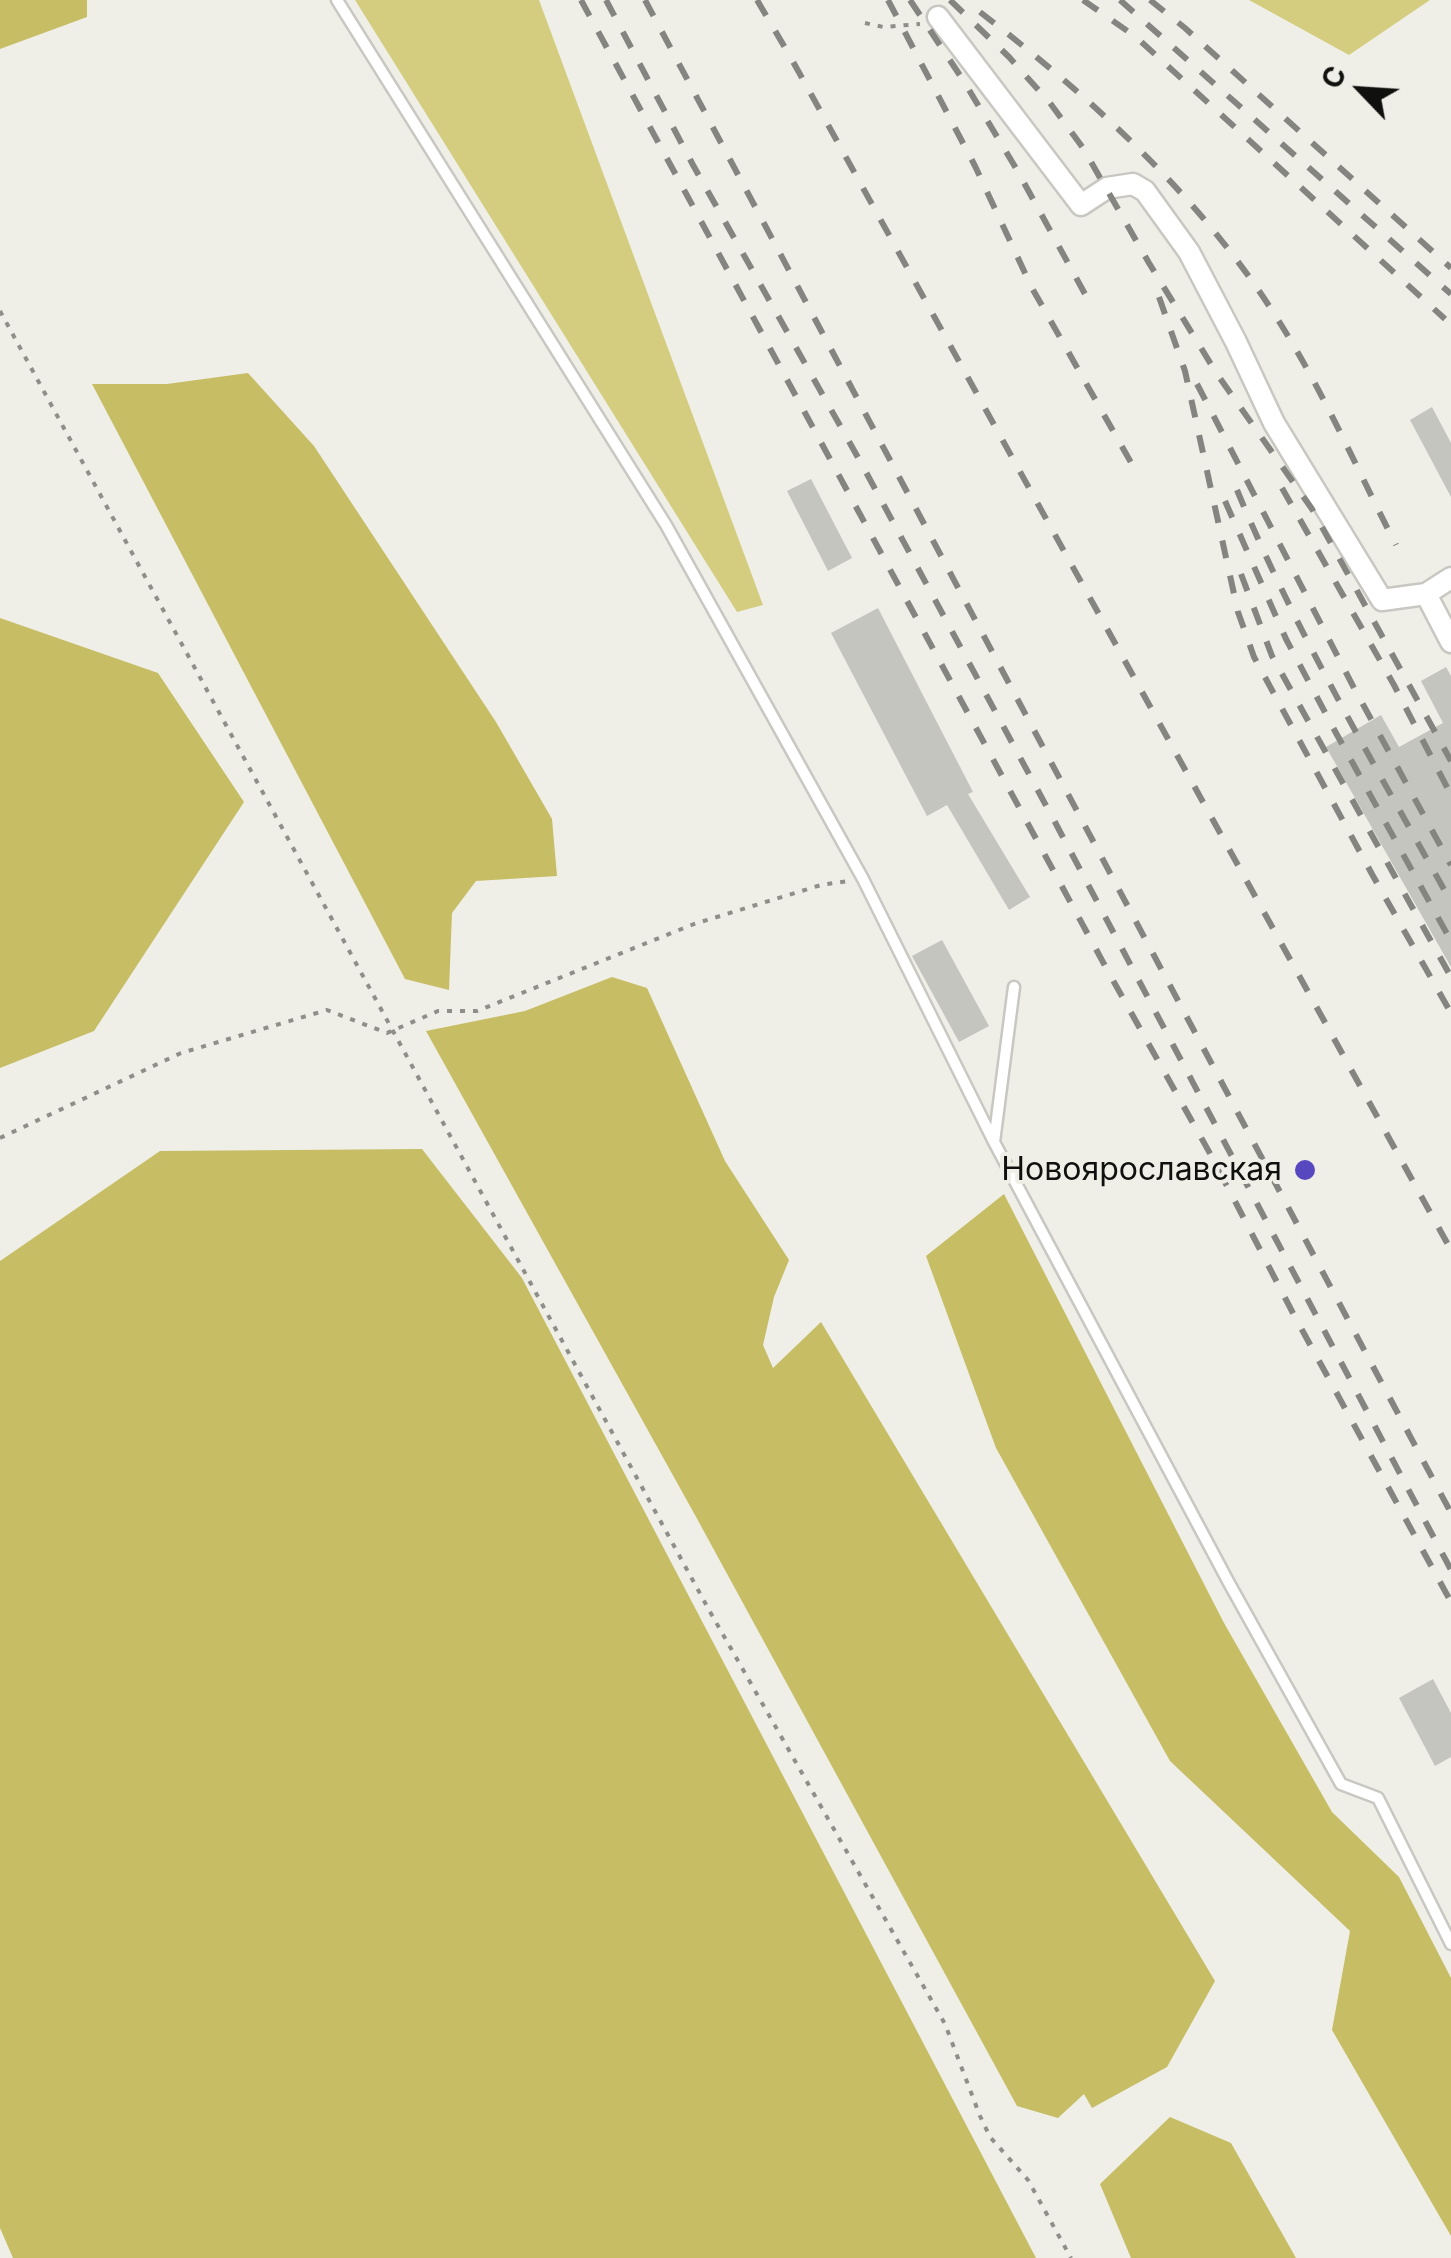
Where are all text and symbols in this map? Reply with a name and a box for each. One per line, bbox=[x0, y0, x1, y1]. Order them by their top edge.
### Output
north arrow bbox=[1311, 40, 1411, 140]
text: С bbox=[1314, 61, 1354, 94]
place label: Новоярославская bbox=[1001, 1151, 1282, 1189]
marker: Новоярославская bbox=[1292, 1157, 1318, 1183]

